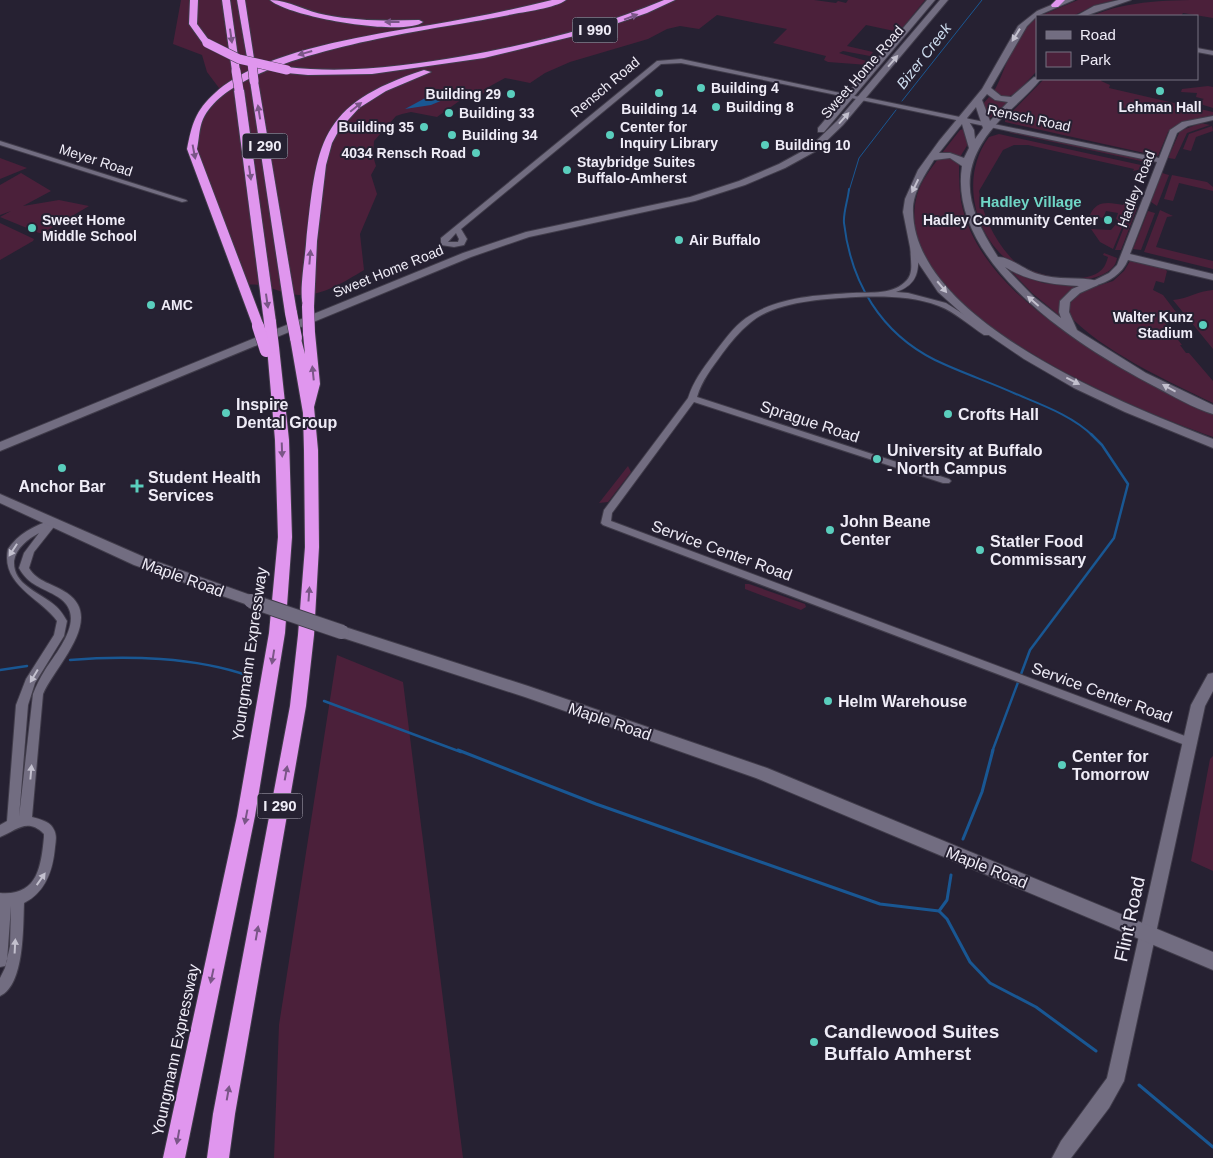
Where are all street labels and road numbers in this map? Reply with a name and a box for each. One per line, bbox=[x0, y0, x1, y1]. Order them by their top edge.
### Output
road number: I 990 bbox=[572, 18, 618, 42]
street label: Sweet Home Road bbox=[817, 22, 907, 122]
street label: Rensch Road bbox=[567, 54, 643, 120]
street label: Rensch Road bbox=[986, 101, 1072, 135]
road number: I 290 bbox=[242, 134, 288, 158]
street label: Meyer Road bbox=[57, 141, 135, 179]
street label: Hadley Road bbox=[1114, 148, 1158, 230]
street label: Sweet Home Road bbox=[331, 242, 445, 300]
street label: Sprague Road bbox=[758, 397, 862, 446]
street label: Service Center Road bbox=[649, 517, 795, 584]
street label: Maple Road bbox=[139, 555, 226, 600]
street label: Youngmann Expressway bbox=[229, 566, 270, 742]
street label: Service Center Road bbox=[1029, 659, 1175, 726]
street label: Maple Road bbox=[566, 699, 653, 744]
road number: I 290 bbox=[258, 794, 302, 818]
street label: Maple Road bbox=[944, 843, 1030, 892]
street label: Flint Road bbox=[1110, 875, 1149, 964]
street label: Youngmann Expressway bbox=[149, 962, 202, 1138]

